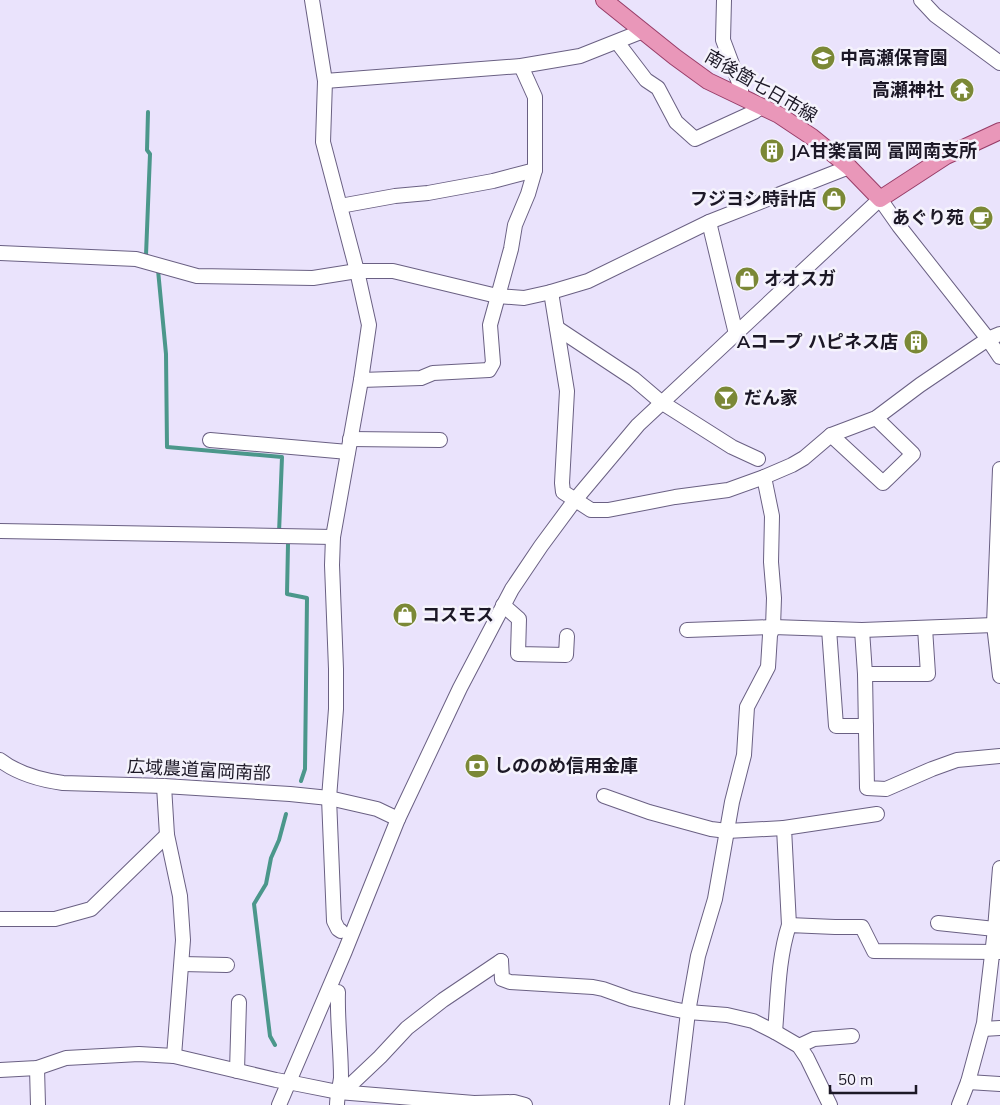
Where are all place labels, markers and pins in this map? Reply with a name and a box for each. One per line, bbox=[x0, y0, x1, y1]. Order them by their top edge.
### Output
school or university icon: 中高瀬保育園 bbox=[810, 45, 836, 71]
place label: 中高瀬保育園 bbox=[840, 46, 948, 69]
temple icon: 高瀬神社 bbox=[949, 77, 975, 103]
place label: 高瀬神社 bbox=[872, 78, 944, 101]
building icon: JA甘楽富岡 富岡南支所 bbox=[759, 138, 785, 164]
place label: JA甘楽富岡 富岡南支所 bbox=[790, 139, 977, 162]
shop icon: フジヨシ時計店 bbox=[821, 186, 847, 212]
place label: フジヨシ時計店 bbox=[690, 187, 816, 210]
cafe icon: あぐり苑 bbox=[968, 205, 994, 231]
place label: あぐり苑 bbox=[892, 206, 964, 229]
shop icon: オオスガ bbox=[734, 266, 760, 292]
place label: オオスガ bbox=[764, 267, 836, 290]
building icon: Aコープ ハピネス店 bbox=[903, 329, 929, 355]
place label: Aコープ ハピネス店 bbox=[737, 330, 898, 353]
bar icon: だん家 bbox=[713, 385, 739, 411]
place label: だん家 bbox=[744, 386, 798, 409]
shop icon: コスモス bbox=[392, 602, 418, 628]
place label: コスモス bbox=[422, 603, 494, 626]
bank icon: しののめ信用金庫 bbox=[464, 753, 490, 779]
place label: しののめ信用金庫 bbox=[494, 754, 638, 777]

